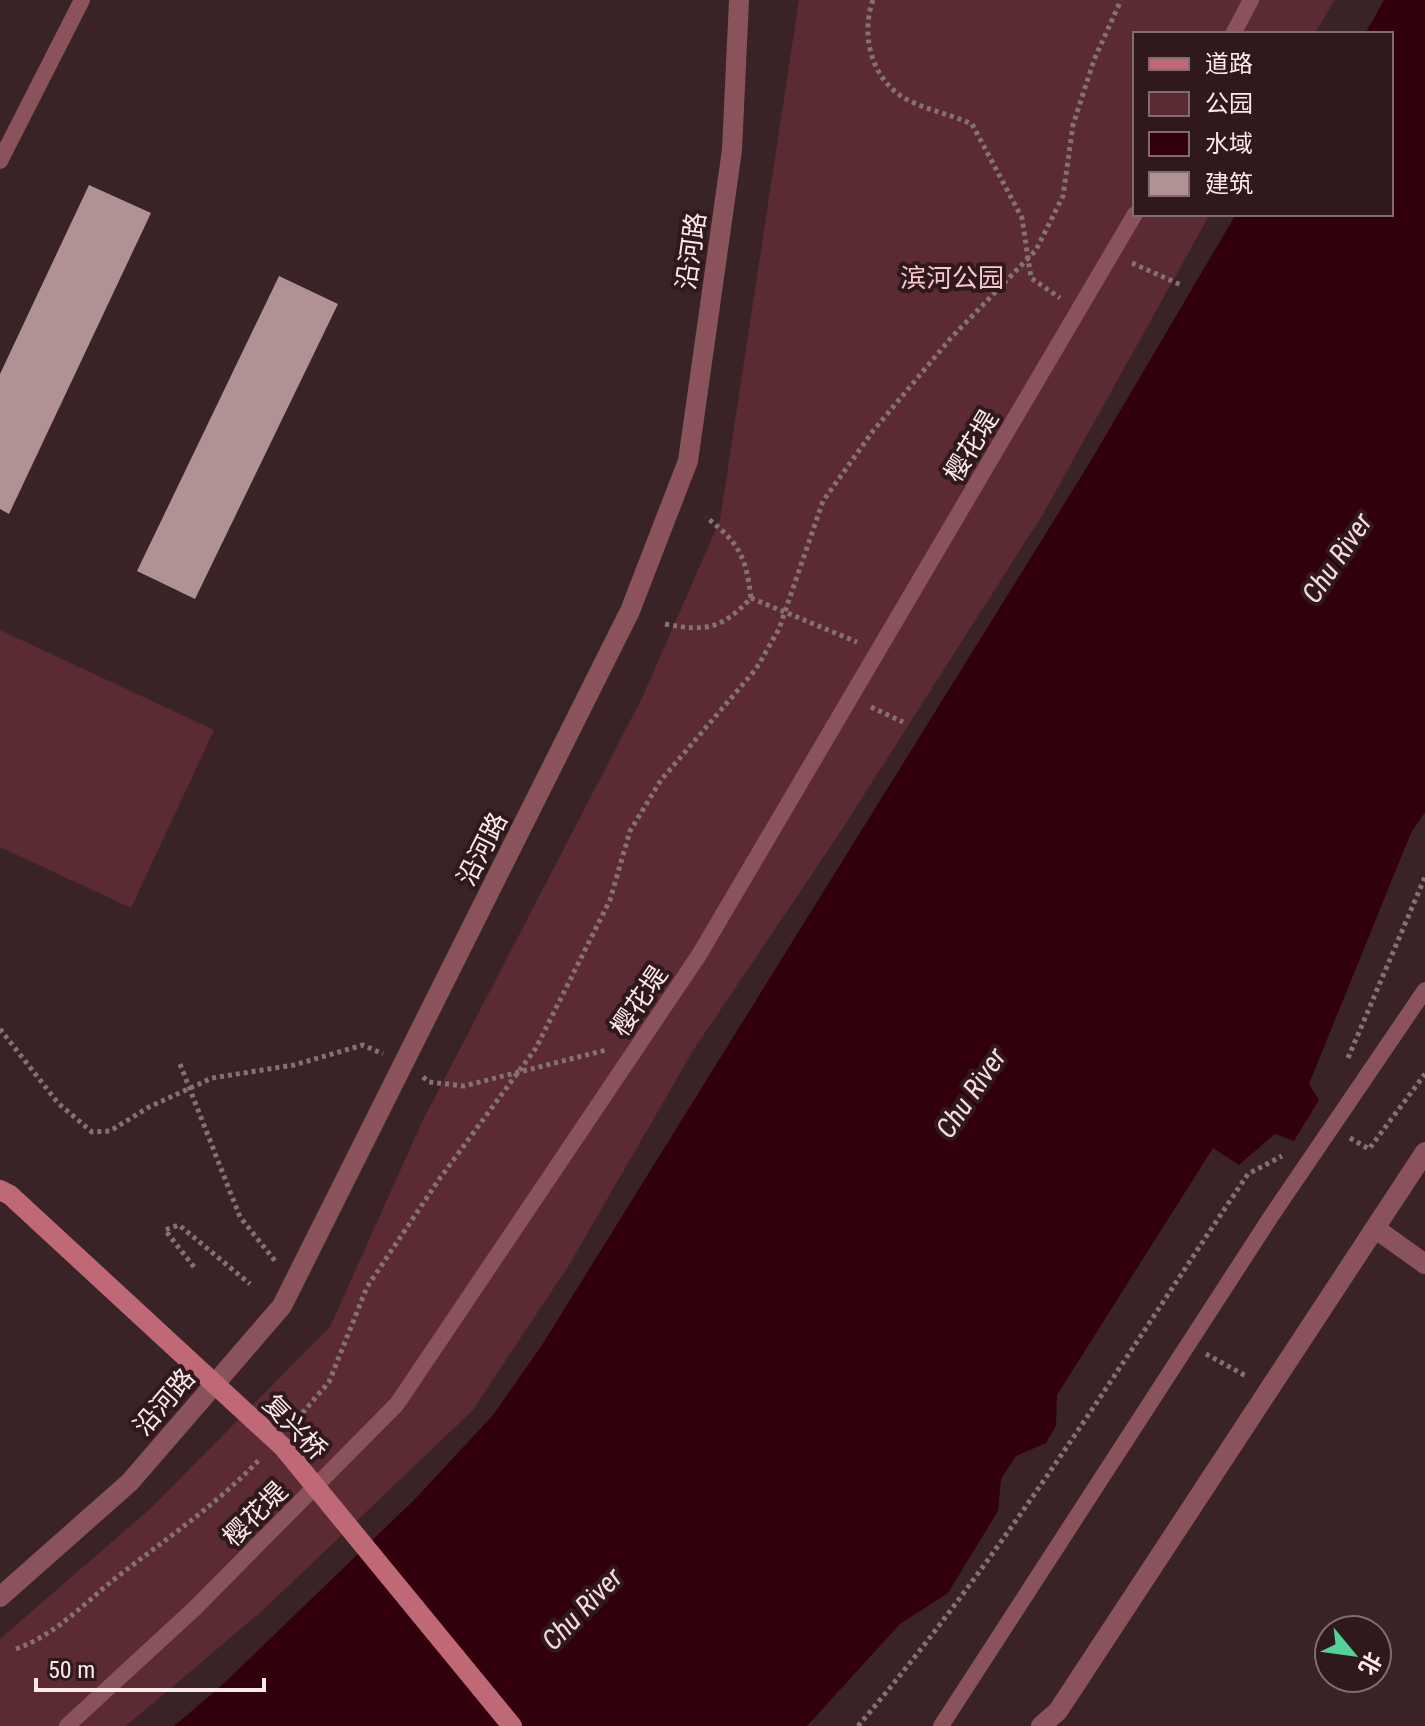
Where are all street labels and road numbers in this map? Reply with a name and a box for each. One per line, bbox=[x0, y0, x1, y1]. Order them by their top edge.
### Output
street label: 沿河路 bbox=[671, 210, 711, 292]
street label: 樱花堤 bbox=[938, 405, 1004, 487]
street label: 沿河路 bbox=[451, 807, 513, 891]
street label: 樱花堤 bbox=[605, 960, 673, 1042]
street label: 沿河路 bbox=[127, 1363, 201, 1441]
street label: 复兴桥 bbox=[257, 1389, 333, 1465]
street label: 樱花堤 bbox=[217, 1476, 293, 1552]

